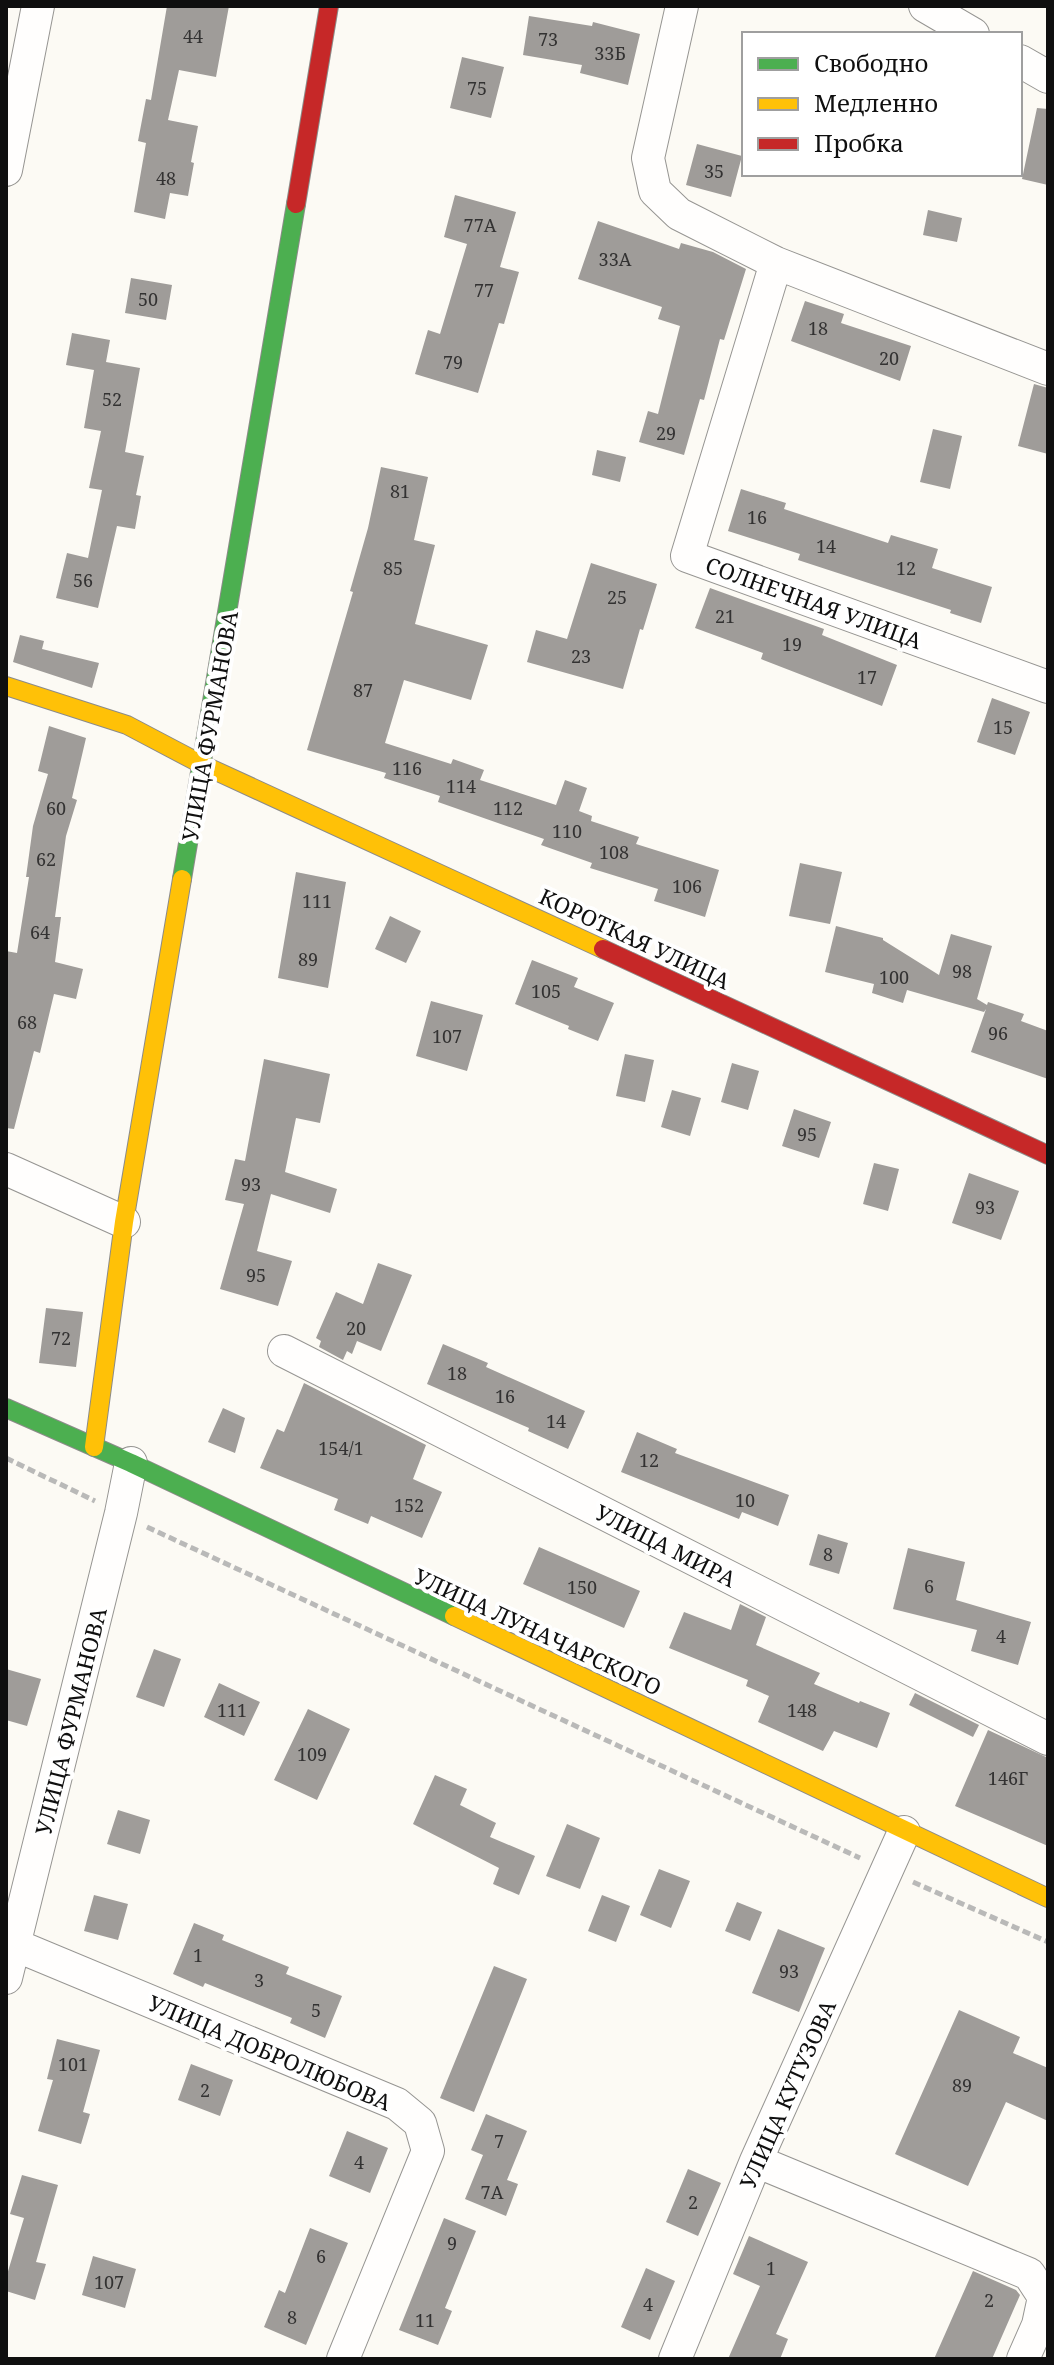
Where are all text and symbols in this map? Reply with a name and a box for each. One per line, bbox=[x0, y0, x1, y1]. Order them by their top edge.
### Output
house number: 44 bbox=[183, 24, 203, 48]
house number: 73 bbox=[538, 27, 558, 51]
legend bbox=[742, 32, 1022, 176]
house number: 33Б bbox=[594, 41, 626, 65]
text: Свободно bbox=[814, 46, 928, 79]
house number: 75 bbox=[467, 76, 487, 100]
text: Медленно bbox=[814, 86, 938, 119]
text: Пробка bbox=[814, 126, 904, 159]
house number: 35 bbox=[704, 159, 724, 183]
house number: 48 bbox=[156, 166, 176, 190]
house number: 77А bbox=[464, 213, 497, 237]
house number: 33А bbox=[599, 247, 632, 271]
house number: 77 bbox=[474, 278, 494, 302]
house number: 50 bbox=[138, 287, 158, 311]
house number: 18 bbox=[808, 316, 828, 340]
house number: 20 bbox=[879, 346, 899, 370]
house number: 79 bbox=[443, 350, 463, 374]
house number: 52 bbox=[102, 387, 122, 411]
house number: 29 bbox=[656, 421, 676, 445]
house number: 81 bbox=[390, 479, 410, 503]
house number: 16 bbox=[747, 505, 767, 529]
house number: 14 bbox=[816, 534, 836, 558]
street label: СОЛНЕЧНАЯ УЛИЦА bbox=[702, 549, 927, 655]
house number: 85 bbox=[383, 556, 403, 580]
house number: 12 bbox=[896, 556, 916, 580]
house number: 56 bbox=[73, 568, 93, 592]
house number: 25 bbox=[607, 585, 627, 609]
house number: 21 bbox=[715, 604, 735, 628]
street label: УЛИЦА ФУРМАНОВА bbox=[174, 608, 244, 844]
house number: 19 bbox=[782, 632, 802, 656]
house number: 23 bbox=[571, 644, 591, 668]
house number: 17 bbox=[857, 665, 877, 689]
house number: 87 bbox=[353, 678, 373, 702]
house number: 15 bbox=[993, 715, 1013, 739]
house number: 116 bbox=[392, 756, 422, 780]
house number: 114 bbox=[446, 774, 476, 798]
house number: 60 bbox=[46, 796, 66, 820]
house number: 112 bbox=[493, 796, 523, 820]
house number: 110 bbox=[552, 819, 582, 843]
house number: 108 bbox=[599, 840, 629, 864]
house number: 62 bbox=[36, 847, 56, 871]
house number: 106 bbox=[672, 874, 702, 898]
street label: КОРОТКАЯ УЛИЦА bbox=[535, 881, 736, 996]
house number: 111 bbox=[302, 889, 332, 913]
house number: 64 bbox=[30, 920, 50, 944]
house number: 89 bbox=[298, 947, 318, 971]
house number: 98 bbox=[952, 959, 972, 983]
house number: 100 bbox=[879, 965, 909, 989]
house number: 105 bbox=[531, 979, 561, 1003]
house number: 68 bbox=[17, 1010, 37, 1034]
house number: 96 bbox=[988, 1021, 1008, 1045]
house number: 107 bbox=[432, 1024, 462, 1048]
house number: 95 bbox=[797, 1122, 817, 1146]
house number: 93 bbox=[241, 1172, 261, 1196]
house number: 93 bbox=[975, 1195, 995, 1219]
house number: 95 bbox=[246, 1263, 266, 1287]
house number: 20 bbox=[346, 1316, 366, 1340]
house number: 72 bbox=[51, 1326, 71, 1350]
house number: 18 bbox=[447, 1361, 467, 1385]
house number: 16 bbox=[495, 1384, 515, 1408]
house number: 14 bbox=[546, 1409, 566, 1433]
house number: 154/1 bbox=[318, 1436, 364, 1460]
house number: 12 bbox=[639, 1448, 659, 1472]
house number: 10 bbox=[735, 1488, 755, 1512]
house number: 152 bbox=[394, 1493, 424, 1517]
street label: УЛИЦА МИРА bbox=[590, 1497, 742, 1594]
house number: 8 bbox=[823, 1542, 833, 1566]
street label: УЛИЦА ЛУНАЧАРСКОГО bbox=[409, 1560, 667, 1702]
house number: 6 bbox=[924, 1574, 934, 1598]
house number: 150 bbox=[567, 1575, 597, 1599]
street label: УЛИЦА ФУРМАНОВА bbox=[27, 1604, 113, 1838]
house number: 4 bbox=[996, 1624, 1006, 1648]
house number: 111 bbox=[217, 1698, 247, 1722]
house number: 148 bbox=[787, 1698, 817, 1722]
house number: 109 bbox=[297, 1742, 327, 1766]
house number: 146Г bbox=[988, 1766, 1028, 1790]
house number: 1 bbox=[193, 1943, 203, 1967]
house number: 93 bbox=[779, 1959, 799, 1983]
house number: 3 bbox=[254, 1968, 264, 1992]
street label: УЛИЦА ДОБРОЛЮБОВА bbox=[144, 1987, 397, 2117]
street label: УЛИЦА КУТУЗОВА bbox=[732, 1994, 842, 2193]
house number: 5 bbox=[311, 1998, 321, 2022]
house number: 101 bbox=[58, 2052, 88, 2076]
house number: 89 bbox=[952, 2073, 972, 2097]
house number: 2 bbox=[200, 2078, 210, 2102]
house number: 7 bbox=[494, 2129, 504, 2153]
house number: 4 bbox=[354, 2150, 364, 2174]
house number: 7А bbox=[481, 2180, 504, 2204]
house number: 2 bbox=[688, 2190, 698, 2214]
house number: 9 bbox=[447, 2231, 457, 2255]
house number: 6 bbox=[316, 2244, 326, 2268]
house number: 1 bbox=[766, 2256, 776, 2280]
house number: 107 bbox=[94, 2270, 124, 2294]
house number: 2 bbox=[984, 2288, 994, 2312]
house number: 4 bbox=[643, 2292, 653, 2316]
house number: 8 bbox=[287, 2305, 297, 2329]
house number: 11 bbox=[415, 2308, 435, 2332]

